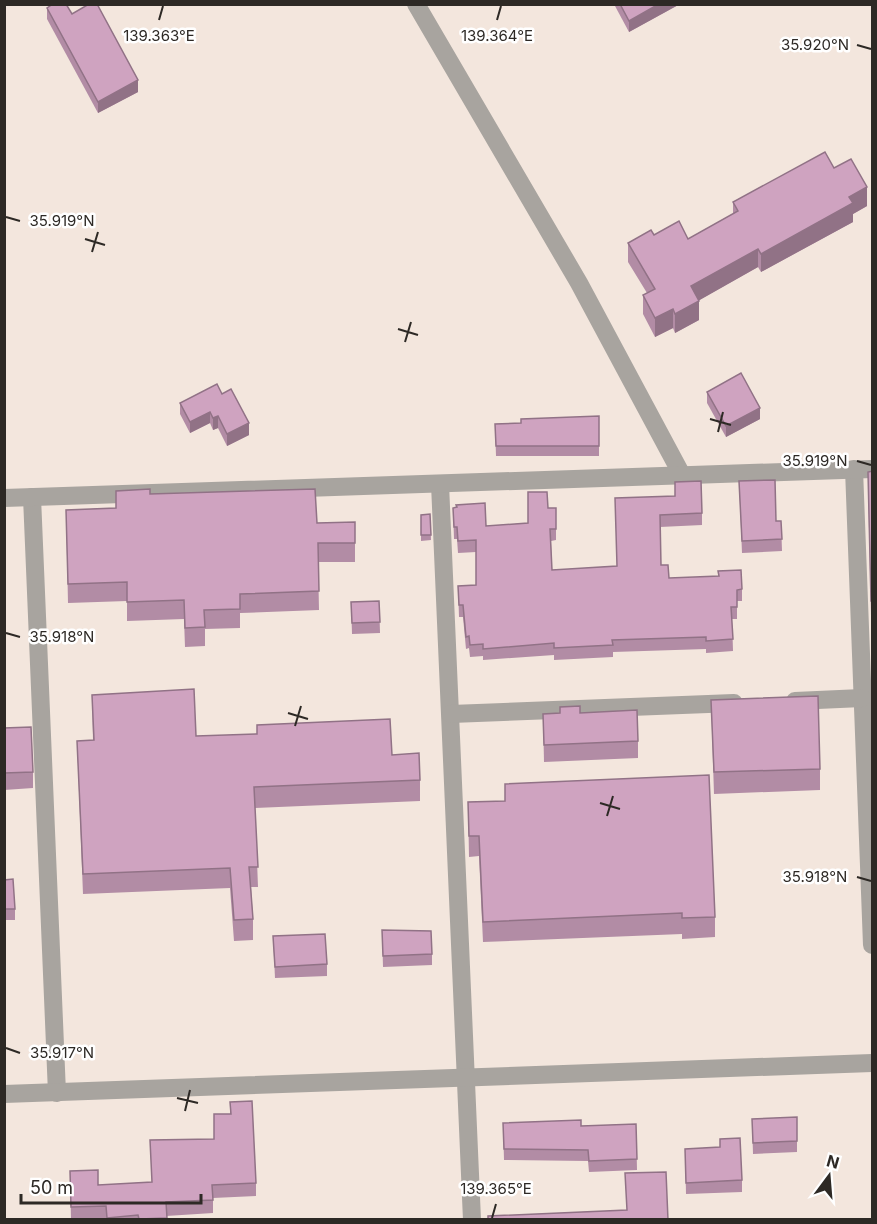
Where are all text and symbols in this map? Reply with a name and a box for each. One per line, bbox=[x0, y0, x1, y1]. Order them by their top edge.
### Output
text: 139.363°E bbox=[123, 26, 195, 45]
text: 139.364°E bbox=[461, 26, 533, 45]
text: 35.920°N bbox=[781, 35, 849, 54]
text: 35.919°N bbox=[29, 211, 95, 230]
text: 35.919°N bbox=[782, 451, 848, 470]
text: 35.918°N bbox=[30, 627, 94, 646]
text: 35.918°N bbox=[783, 867, 847, 886]
text: 35.917°N bbox=[30, 1043, 94, 1062]
north arrow bbox=[799, 1146, 859, 1206]
text: N bbox=[825, 1150, 842, 1173]
scale bar bbox=[21, 1167, 201, 1205]
text: 50 m bbox=[30, 1177, 73, 1198]
text: 139.365°E bbox=[460, 1179, 532, 1198]

